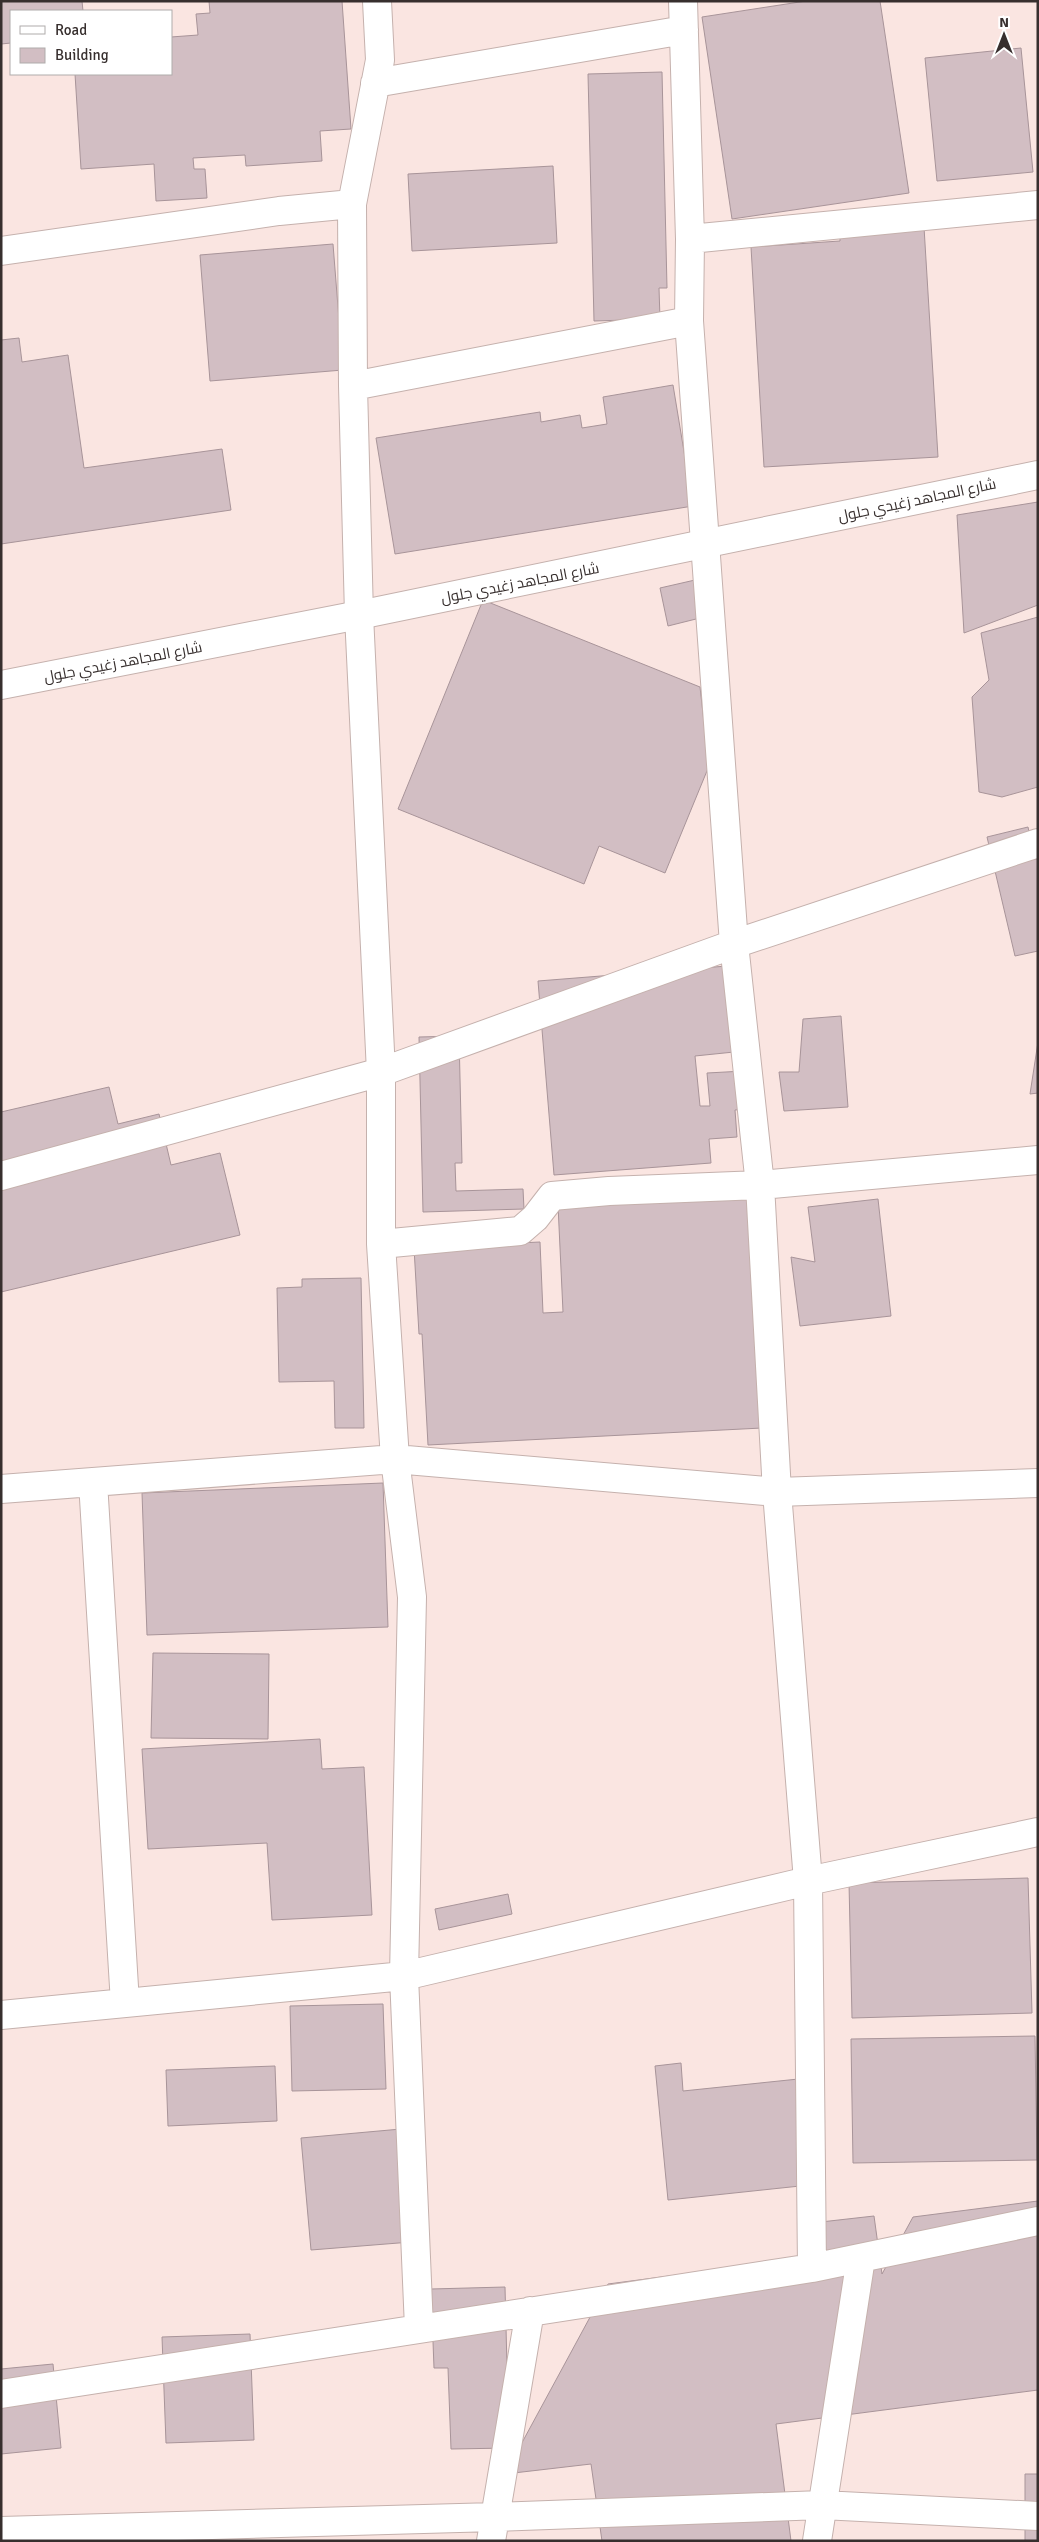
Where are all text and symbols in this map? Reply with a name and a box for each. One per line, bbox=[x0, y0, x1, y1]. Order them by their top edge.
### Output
legend bbox=[10, 10, 172, 75]
north arrow bbox=[979, 10, 1029, 60]
text: N bbox=[999, 14, 1009, 31]
text: Road bbox=[55, 21, 87, 39]
text: Building bbox=[55, 46, 109, 64]
street label: شارع المجاهد زغيدي جلول bbox=[836, 474, 998, 528]
street label: شارع المجاهد زغيدي جلول bbox=[439, 559, 601, 610]
street label: شارع المجاهد زغيدي جلول bbox=[42, 638, 204, 689]

